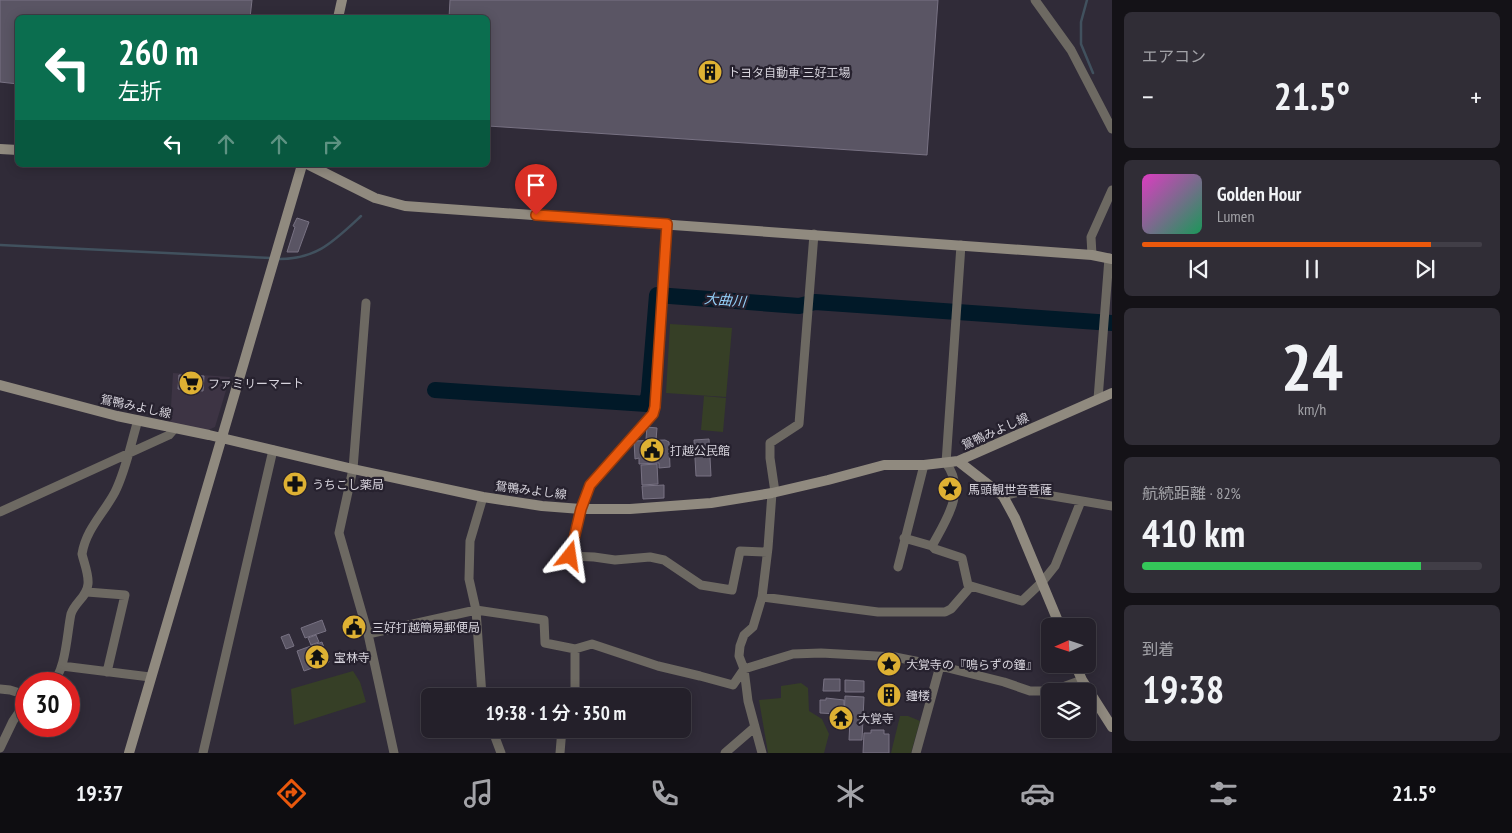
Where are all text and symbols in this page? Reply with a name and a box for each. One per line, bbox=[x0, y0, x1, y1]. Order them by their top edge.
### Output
text: 260 m bbox=[118, 29, 199, 75]
icon: left bbox=[35, 35, 100, 100]
text: エアコン bbox=[1142, 46, 1206, 66]
building icon: トヨタ自動車 三好工場 bbox=[697, 59, 723, 85]
place label: トヨタ自動車 三好工場 bbox=[728, 65, 851, 80]
text: 21.5° bbox=[1274, 71, 1350, 120]
text: 左折 bbox=[118, 77, 162, 105]
text: − bbox=[1142, 78, 1154, 115]
text: + bbox=[1470, 78, 1482, 115]
icon: left bbox=[159, 130, 187, 158]
icon: ahead bbox=[212, 130, 240, 158]
icon: ahead bbox=[265, 130, 293, 158]
icon: right bbox=[318, 130, 346, 158]
pin bbox=[515, 164, 557, 215]
icon: arrive bbox=[522, 171, 550, 199]
text: Golden Hour bbox=[1217, 182, 1301, 206]
text: Lumen bbox=[1217, 206, 1254, 226]
icon: previous bbox=[1185, 255, 1213, 283]
icon: pause bbox=[1298, 255, 1326, 283]
icon: next bbox=[1411, 255, 1439, 283]
water label: 大曲川 bbox=[703, 289, 749, 311]
text: 24 bbox=[1281, 324, 1343, 408]
supermarket icon: ファミリーマート bbox=[178, 370, 204, 396]
place label: ファミリーマート bbox=[208, 376, 304, 391]
street label: 鴛鴨みよし線 bbox=[99, 391, 173, 421]
text: km/h bbox=[1298, 399, 1326, 419]
street label: 鴛鴨みよし線 bbox=[959, 410, 1031, 452]
public building icon: 打越公民館 bbox=[639, 437, 665, 463]
place label: 打越公民館 bbox=[670, 443, 730, 458]
pharmacy icon: うちこし薬局 bbox=[282, 471, 308, 497]
place icon: 馬頭観世音菩薩 bbox=[937, 476, 963, 502]
place label: うちこし薬局 bbox=[312, 477, 384, 492]
street label: 鴛鴨みよし線 bbox=[494, 478, 568, 502]
place label: 馬頭観世音菩薩 bbox=[968, 482, 1052, 497]
text: 航続距離 · 82% bbox=[1142, 483, 1241, 503]
text: 410 km bbox=[1142, 508, 1245, 557]
position arrow bbox=[543, 529, 595, 581]
public building icon: 三好打越簡易郵便局 bbox=[341, 614, 367, 640]
north arrow bbox=[1041, 618, 1096, 672]
map controls bbox=[1041, 618, 1096, 738]
place label: 三好打越簡易郵便局 bbox=[372, 620, 480, 635]
text: 到着 bbox=[1142, 639, 1174, 659]
temple icon: 宝林寺 bbox=[304, 644, 330, 670]
place label: 宝林寺 bbox=[334, 650, 370, 665]
place icon: 大覚寺の『鳴らずの鐘』 bbox=[876, 651, 902, 677]
place label: 大覚寺の『鳴らずの鐘』 bbox=[906, 657, 1038, 672]
text: 19:38 bbox=[1142, 664, 1224, 713]
speed limit sign: 30 bbox=[15, 672, 80, 737]
building icon: 鐘楼 bbox=[876, 682, 902, 708]
button: layers bbox=[1041, 683, 1096, 738]
place label: 鐘楼 bbox=[906, 688, 930, 703]
text: 19:38 · 1 分 · 350 m bbox=[486, 701, 626, 725]
temple icon: 大覚寺 bbox=[828, 705, 854, 731]
place label: 大覚寺 bbox=[858, 711, 894, 726]
icon: directions bbox=[274, 776, 309, 811]
icon: music bbox=[461, 776, 496, 811]
icon: phone bbox=[647, 776, 682, 811]
icon: climate bbox=[833, 776, 868, 811]
icon: car bbox=[1020, 776, 1055, 811]
icon: filters bbox=[1206, 776, 1241, 811]
text: 19:37 bbox=[76, 779, 123, 807]
text: 21.5° bbox=[1392, 779, 1436, 807]

